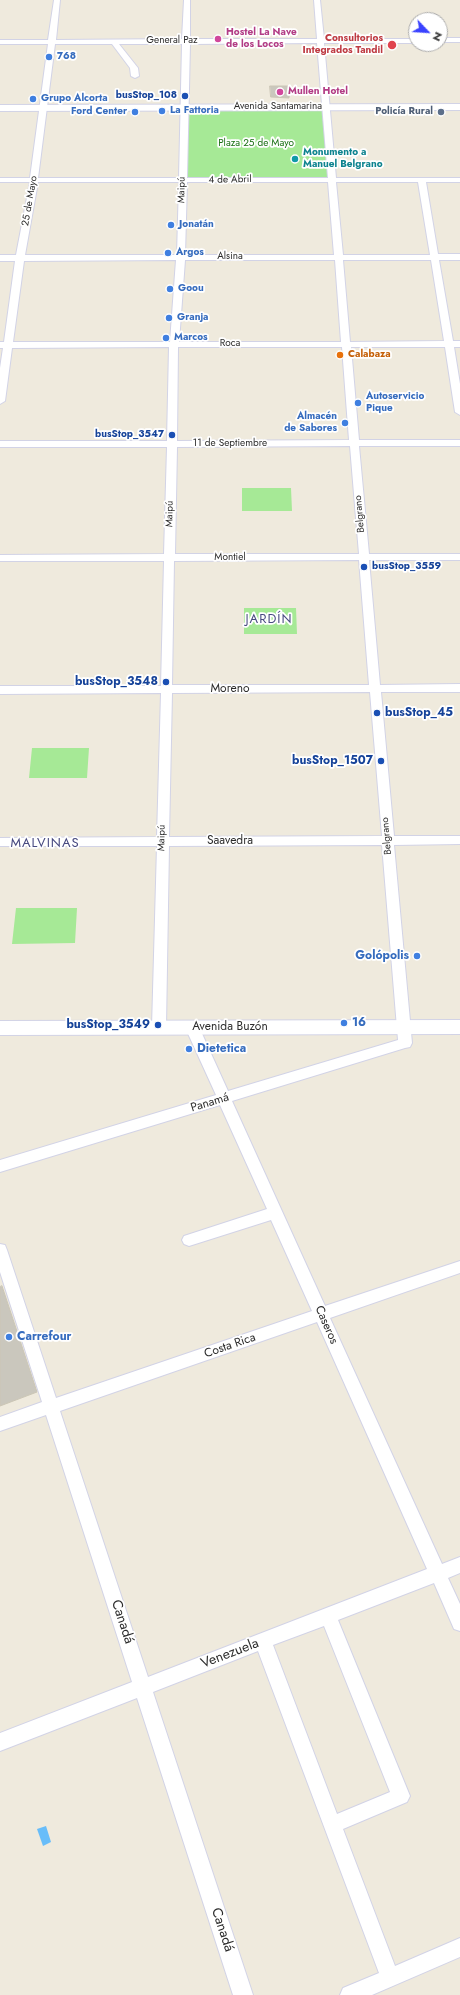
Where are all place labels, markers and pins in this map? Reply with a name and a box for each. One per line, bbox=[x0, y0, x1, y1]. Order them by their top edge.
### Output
place label: Hostel La Nave de los Locos bbox=[226, 27, 297, 50]
place label: Consultorios Integrados Tandil bbox=[303, 33, 383, 56]
marker: Hostel La Nave de los Locos bbox=[213, 34, 223, 44]
marker: Consultorios Integrados Tandil bbox=[386, 39, 398, 51]
place label: 768 bbox=[57, 51, 76, 63]
marker: 768 bbox=[44, 52, 54, 62]
place label: Mullen Hotel bbox=[288, 86, 348, 98]
marker: Mullen Hotel bbox=[275, 87, 285, 97]
place label: busStop_108 bbox=[116, 90, 177, 102]
marker: busStop_108 bbox=[180, 91, 190, 101]
place label: Grupo Alcorta bbox=[41, 93, 108, 105]
marker: Grupo Alcorta bbox=[28, 94, 38, 104]
place label: La Fattoria bbox=[170, 105, 219, 117]
place label: Ford Center bbox=[71, 106, 127, 118]
marker: La Fattoria bbox=[157, 106, 167, 116]
place label: Policía Rural bbox=[375, 106, 433, 118]
marker: Ford Center bbox=[130, 107, 140, 117]
marker: Policía Rural bbox=[436, 107, 446, 117]
place label: Monumento a Manuel Belgrano bbox=[303, 147, 383, 170]
marker: Monumento a Manuel Belgrano bbox=[290, 154, 300, 164]
place label: Jonatán bbox=[179, 219, 214, 231]
marker: Jonatán bbox=[166, 220, 176, 230]
place label: Argos bbox=[176, 247, 204, 259]
marker: Argos bbox=[163, 248, 173, 258]
place label: Goou bbox=[178, 283, 204, 295]
marker: Goou bbox=[165, 284, 175, 294]
place label: Granja bbox=[177, 312, 208, 324]
marker: Granja bbox=[164, 313, 174, 323]
place label: Marcos bbox=[174, 332, 208, 344]
marker: Marcos bbox=[161, 333, 171, 343]
place label: Calabaza bbox=[348, 349, 391, 361]
marker: Calabaza bbox=[335, 350, 345, 360]
place label: Autoservicio Pique bbox=[366, 391, 424, 414]
marker: Autoservicio Pique bbox=[353, 398, 363, 408]
place label: Almacén de Sabores bbox=[284, 411, 337, 434]
marker: Almacén de Sabores bbox=[340, 418, 350, 428]
place label: busStop_3547 bbox=[95, 429, 164, 441]
marker: busStop_3547 bbox=[167, 430, 177, 440]
place label: busStop_3559 bbox=[372, 561, 441, 573]
marker: busStop_3559 bbox=[359, 562, 369, 572]
place label: busStop_3548 bbox=[75, 675, 158, 689]
marker: busStop_3548 bbox=[161, 677, 171, 687]
place label: busStop_45 bbox=[385, 706, 453, 720]
marker: busStop_45 bbox=[372, 708, 382, 718]
place label: busStop_1507 bbox=[292, 754, 373, 768]
marker: busStop_1507 bbox=[376, 756, 386, 766]
place label: Golópolis bbox=[355, 949, 409, 963]
marker: Golópolis bbox=[412, 951, 422, 961]
place label: 16 bbox=[352, 1016, 366, 1030]
place label: busStop_3549 bbox=[66, 1018, 150, 1032]
marker: 16 bbox=[339, 1018, 349, 1028]
marker: busStop_3549 bbox=[153, 1020, 163, 1030]
place label: Dietetica bbox=[197, 1042, 246, 1056]
marker: Dietetica bbox=[184, 1044, 194, 1054]
place label: Carrefour bbox=[17, 1330, 71, 1344]
marker: Carrefour bbox=[4, 1332, 14, 1342]

